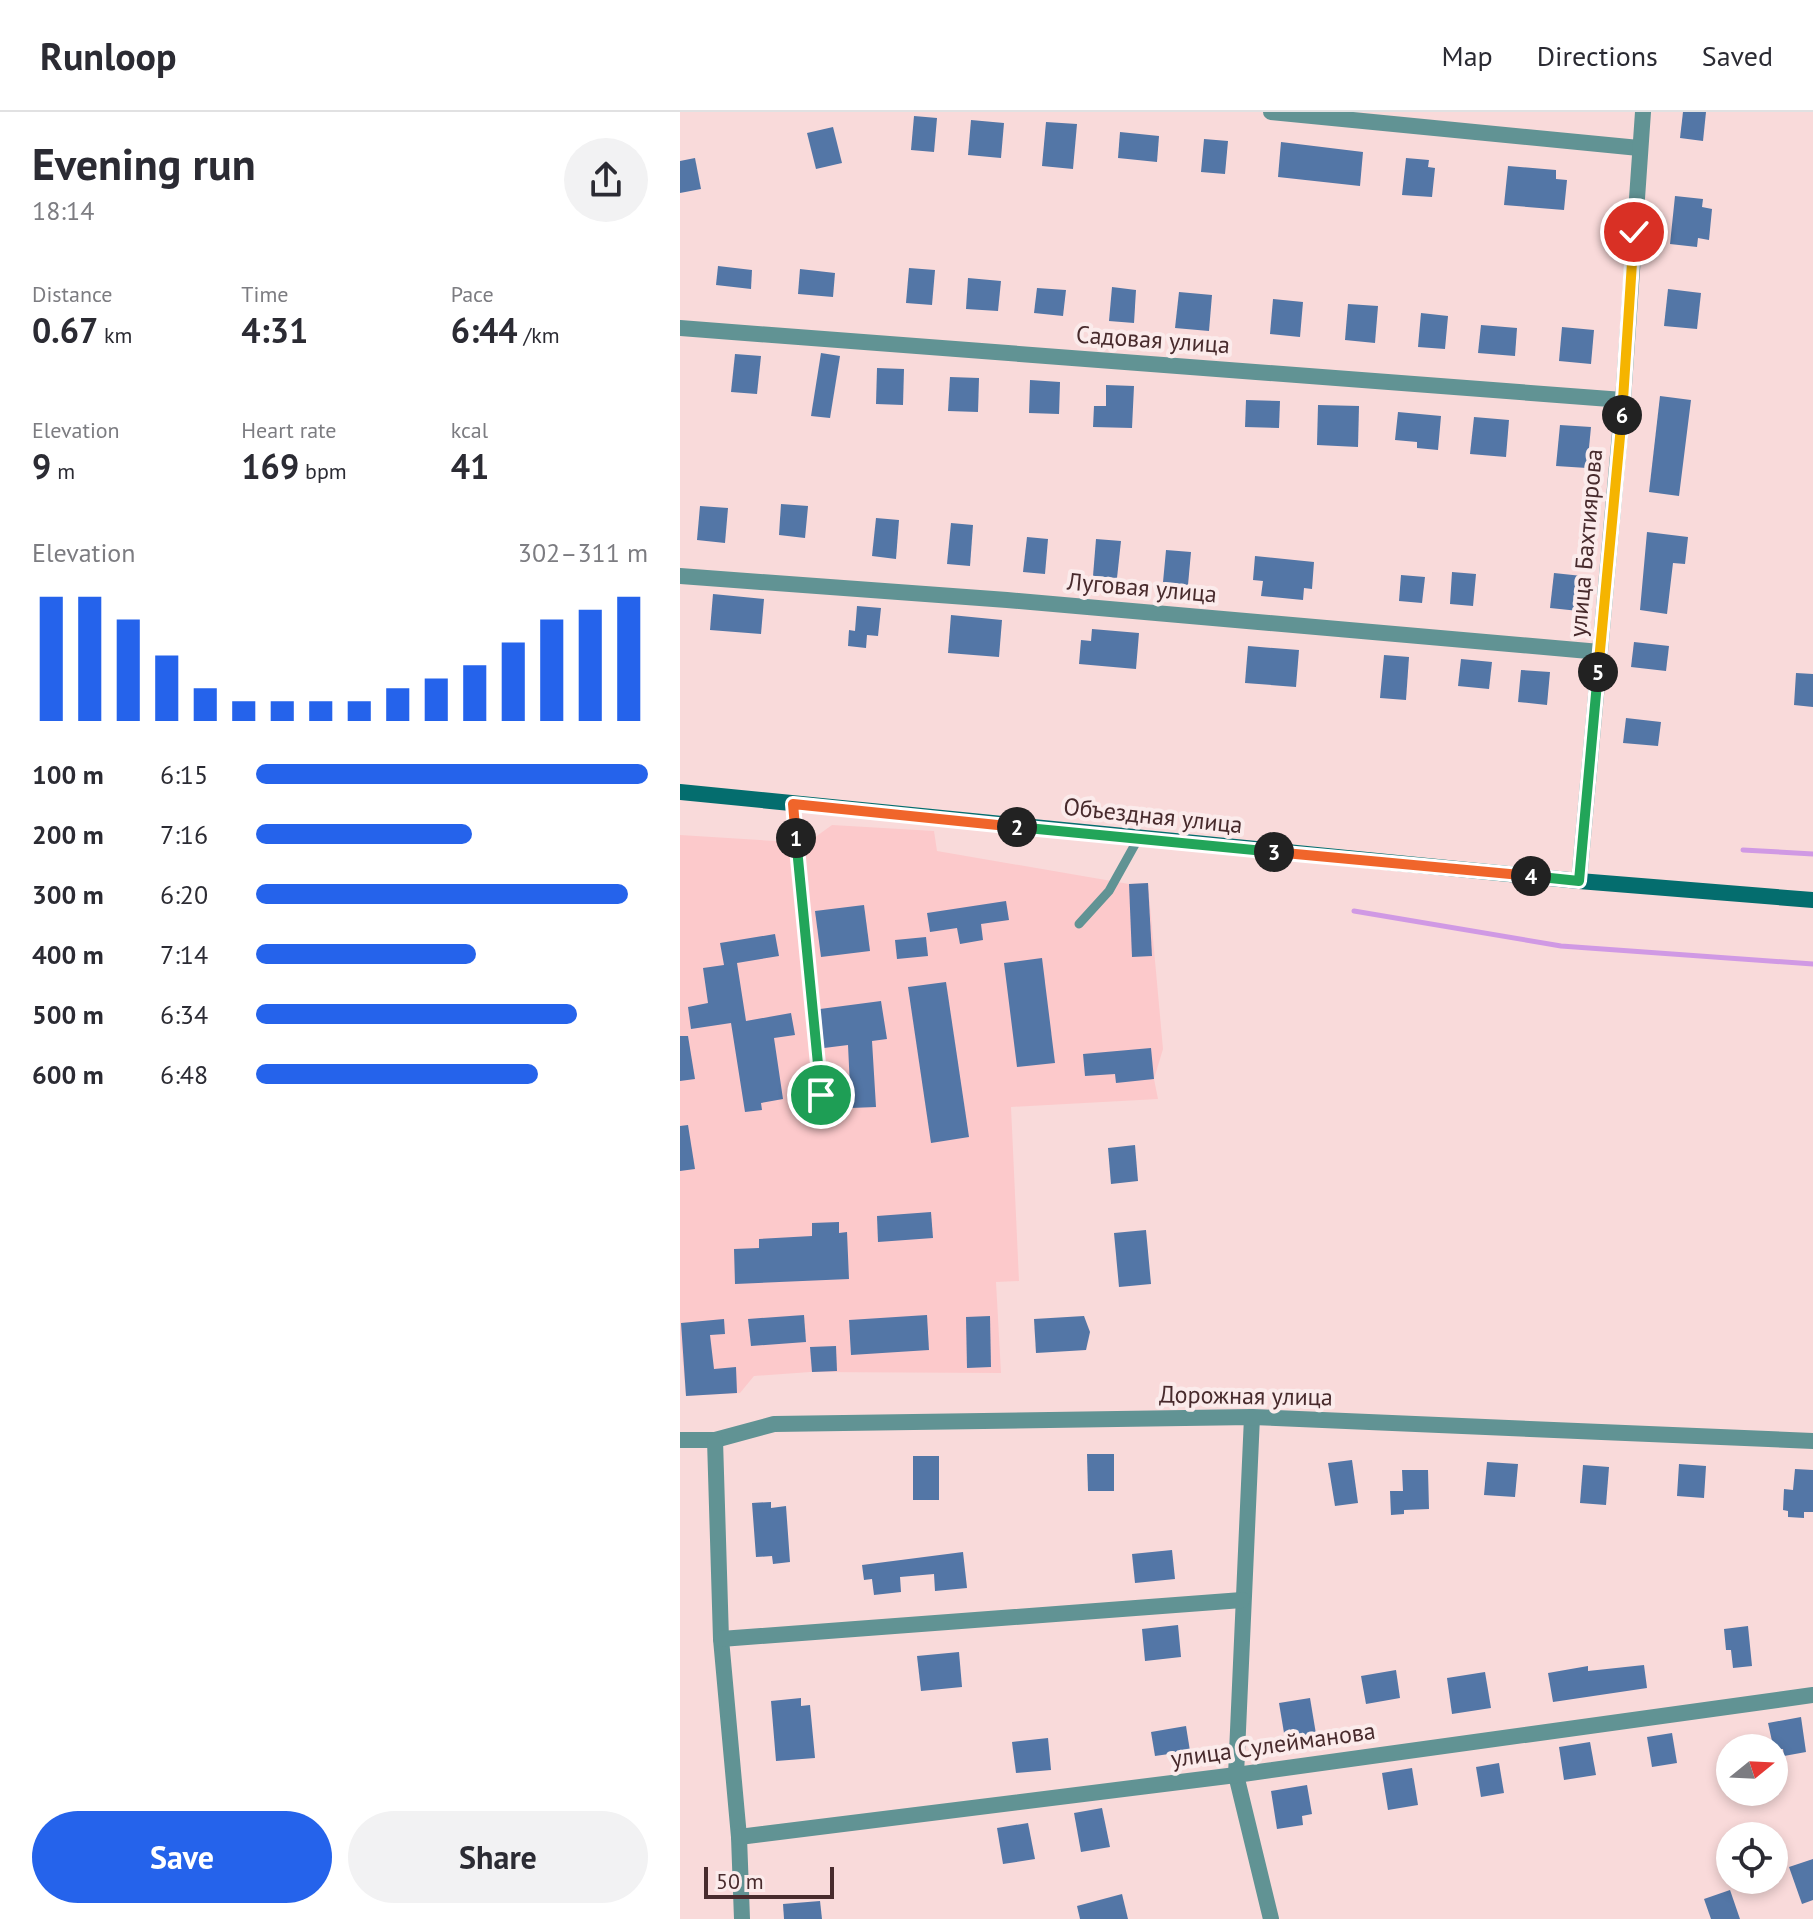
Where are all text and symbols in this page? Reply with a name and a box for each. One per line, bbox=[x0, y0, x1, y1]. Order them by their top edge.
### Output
text: Runloop bbox=[40, 31, 177, 80]
text: Map bbox=[1442, 37, 1493, 74]
text: Directions bbox=[1537, 37, 1658, 74]
text: Saved bbox=[1702, 37, 1773, 74]
text: Evening run bbox=[32, 135, 256, 192]
button: share bbox=[564, 138, 648, 222]
text: 18:14 bbox=[32, 194, 94, 227]
pin bbox=[1600, 198, 1668, 266]
icon: check bbox=[1612, 210, 1656, 254]
text: Distance bbox=[32, 280, 113, 308]
text: Time bbox=[241, 280, 288, 308]
text: Pace bbox=[451, 280, 494, 308]
text: 0.67 bbox=[32, 308, 98, 352]
text: 4:31 bbox=[241, 308, 308, 352]
text: 6:44 bbox=[451, 308, 518, 352]
street label: Садовая улица bbox=[1075, 319, 1231, 360]
text: km bbox=[98, 321, 132, 349]
text: /km bbox=[518, 321, 560, 349]
pin: 6 bbox=[1602, 395, 1642, 435]
text: 6 bbox=[1616, 401, 1628, 429]
text: Elevation bbox=[32, 416, 120, 444]
text: Heart rate bbox=[241, 416, 336, 444]
text: kcal bbox=[451, 416, 488, 444]
text: 9 bbox=[32, 444, 51, 488]
text: 169 bbox=[241, 444, 299, 488]
text: 41 bbox=[451, 444, 489, 488]
street label: улица Бахтиярова bbox=[1562, 448, 1609, 638]
text: m bbox=[51, 457, 75, 485]
text: bpm bbox=[299, 457, 347, 485]
text: Elevation bbox=[32, 536, 136, 569]
text: 302–311 m bbox=[518, 536, 648, 569]
street label: Луговая улица bbox=[1065, 565, 1218, 609]
pin: 5 bbox=[1578, 652, 1618, 692]
text: 5 bbox=[1592, 658, 1604, 686]
text: 100 m bbox=[32, 758, 104, 791]
text: 6:15 bbox=[160, 758, 208, 791]
street label: Объездная улица bbox=[1062, 791, 1244, 840]
pin: 2 bbox=[997, 807, 1037, 847]
text: 2 bbox=[1011, 813, 1023, 841]
text: 200 m bbox=[32, 818, 104, 851]
text: 7:16 bbox=[160, 818, 208, 851]
pin: 1 bbox=[776, 818, 816, 858]
text: 1 bbox=[790, 824, 802, 852]
pin: 3 bbox=[1254, 832, 1294, 872]
text: 3 bbox=[1268, 838, 1280, 866]
pin: 4 bbox=[1511, 856, 1551, 896]
text: 4 bbox=[1525, 862, 1537, 890]
text: 300 m bbox=[32, 878, 104, 911]
text: 6:20 bbox=[160, 878, 208, 911]
text: 400 m bbox=[32, 938, 104, 971]
text: 7:14 bbox=[160, 938, 208, 971]
text: 500 m bbox=[32, 998, 104, 1031]
text: 6:34 bbox=[160, 998, 208, 1031]
text: 600 m bbox=[32, 1058, 104, 1091]
text: 6:48 bbox=[160, 1058, 208, 1091]
pin bbox=[787, 1061, 855, 1129]
icon: arrive bbox=[799, 1073, 843, 1117]
street label: Дорожная улица bbox=[1159, 1378, 1333, 1413]
street label: улица Сулейманова bbox=[1169, 1715, 1377, 1774]
north arrow bbox=[1716, 1734, 1788, 1806]
map controls bbox=[1716, 1734, 1788, 1894]
button: Save bbox=[32, 1811, 332, 1903]
button: Share bbox=[348, 1811, 648, 1903]
button: locate bbox=[1716, 1822, 1788, 1894]
scale bar bbox=[704, 1863, 834, 1899]
text: 50 m bbox=[716, 1867, 764, 1895]

